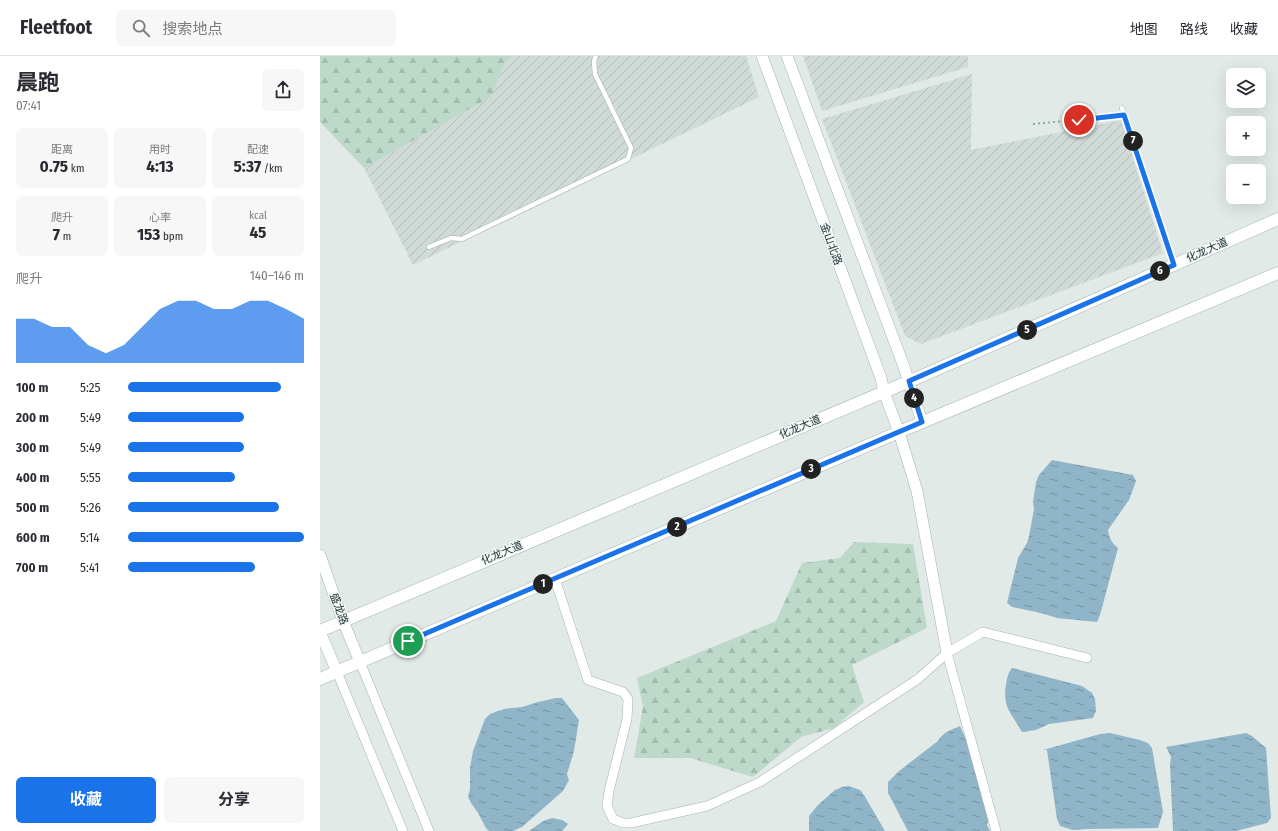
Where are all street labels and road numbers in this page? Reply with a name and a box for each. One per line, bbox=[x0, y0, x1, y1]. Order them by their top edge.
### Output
street label: 金山北路 bbox=[817, 221, 845, 267]
street label: 化龙大道 bbox=[1184, 235, 1230, 265]
street label: 化龙大道 bbox=[777, 412, 823, 442]
street label: 化龙大道 bbox=[479, 538, 525, 568]
street label: 盛龙路 bbox=[327, 591, 351, 627]

